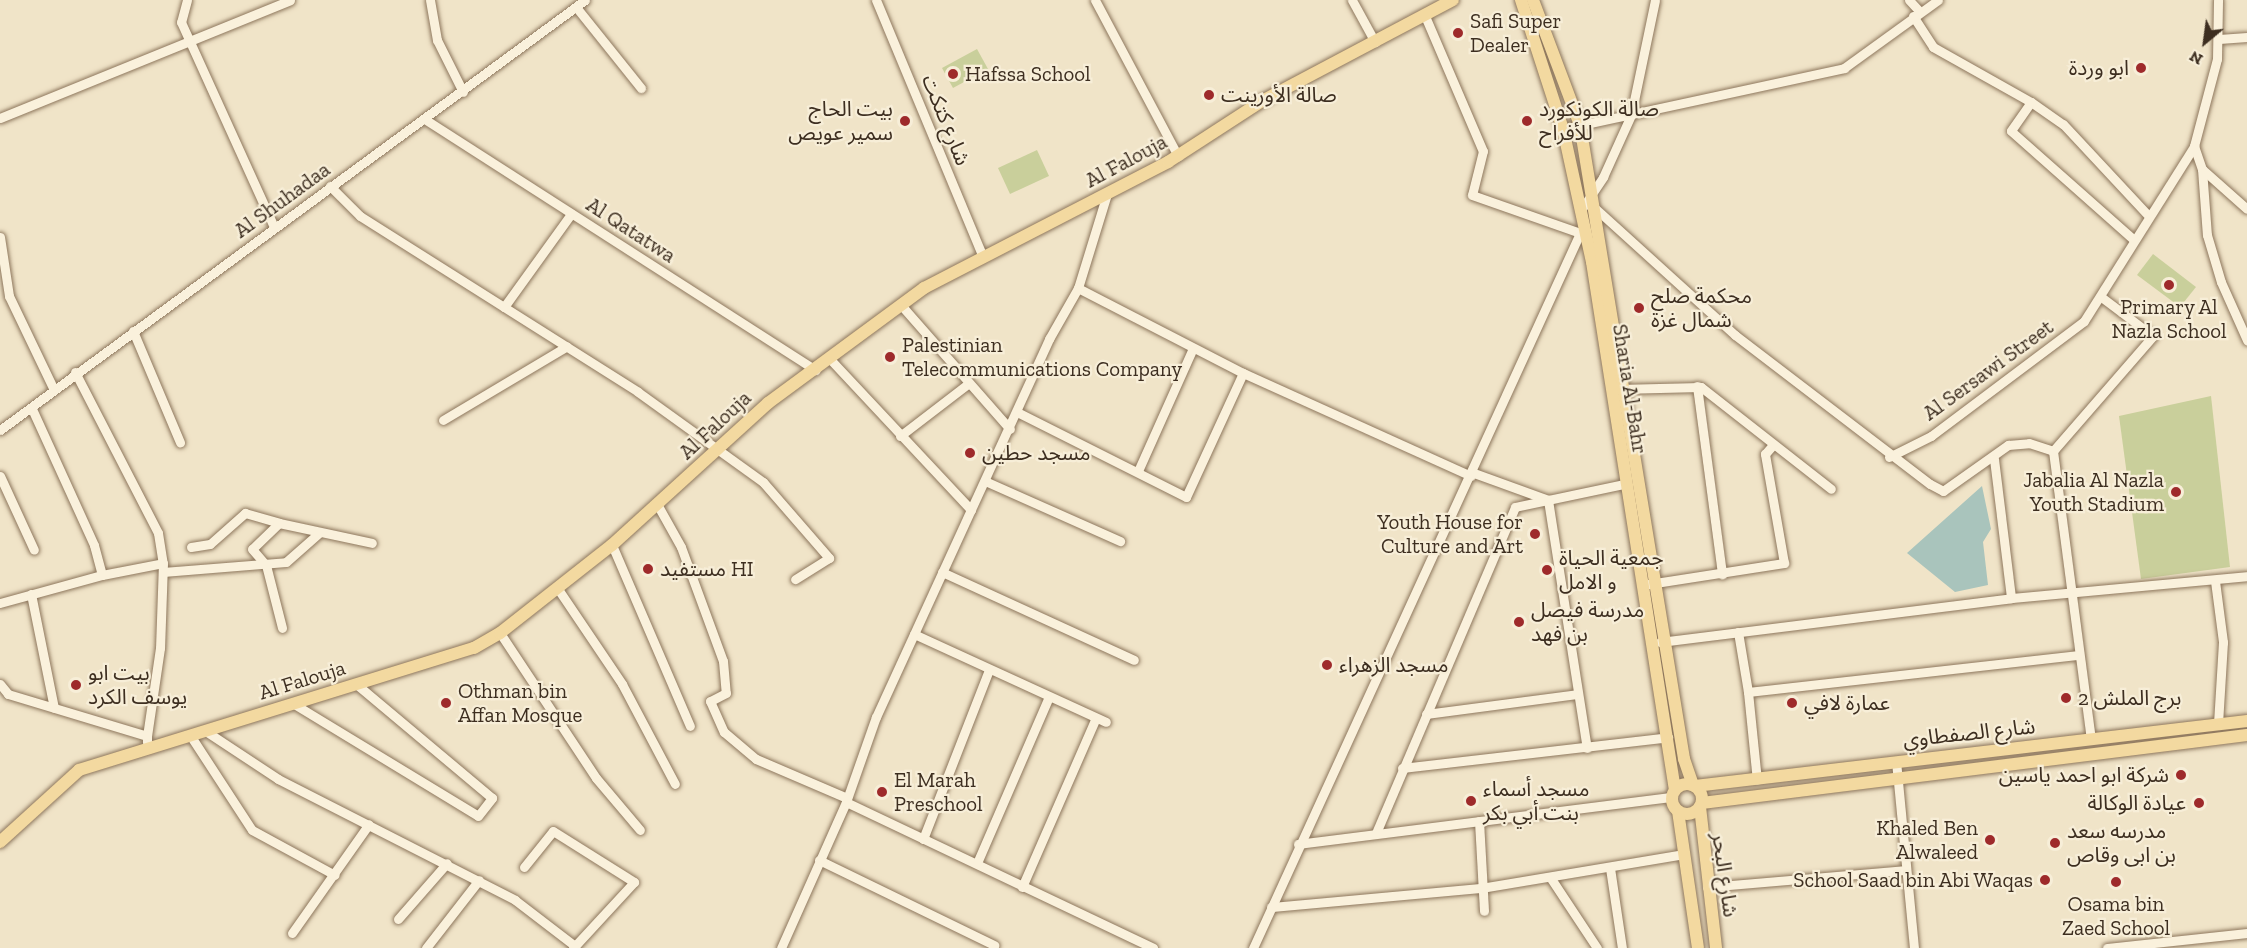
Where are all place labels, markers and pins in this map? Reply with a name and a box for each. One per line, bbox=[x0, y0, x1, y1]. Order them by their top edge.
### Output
place label: Safi Super Dealer bbox=[1470, 8, 1561, 58]
marker: Safi Super Dealer bbox=[1451, 26, 1465, 40]
place label: ابو وردة bbox=[2069, 55, 2129, 81]
place label: Hafssa School bbox=[965, 61, 1091, 87]
marker: ابو وردة bbox=[2134, 61, 2148, 75]
marker: Hafssa School bbox=[946, 67, 960, 81]
place label: صالة الأورينت bbox=[1221, 82, 1337, 108]
marker: صالة الأورينت bbox=[1202, 88, 1216, 102]
place label: بيت الحاج سمير عويص bbox=[788, 96, 893, 146]
place label: صالة الكونكورد للأفراح bbox=[1539, 96, 1659, 146]
marker: بيت الحاج سمير عويص bbox=[898, 114, 912, 128]
marker: صالة الكونكورد للأفراح bbox=[1520, 114, 1534, 128]
marker: Primary Al Nazla School bbox=[2162, 278, 2176, 292]
place label: محكمة صلح شمال غزة bbox=[1651, 283, 1752, 333]
place label: Primary Al Nazla School bbox=[2111, 294, 2227, 344]
marker: محكمة صلح شمال غزة bbox=[1632, 301, 1646, 315]
place label: Palestinian Telecommunications Company bbox=[902, 332, 1182, 382]
marker: Palestinian Telecommunications Company bbox=[883, 350, 897, 364]
place label: مسجد حطين bbox=[982, 440, 1091, 466]
marker: مسجد حطين bbox=[963, 446, 977, 460]
place label: Jabalia Al Nazla Youth Stadium bbox=[2023, 467, 2164, 517]
marker: Jabalia Al Nazla Youth Stadium bbox=[2169, 485, 2183, 499]
place label: Youth House for Culture and Art bbox=[1377, 509, 1523, 559]
marker: Youth House for Culture and Art bbox=[1528, 527, 1542, 541]
place label: جمعية الحياة و الامل bbox=[1559, 545, 1664, 595]
place label: مستفيد HI bbox=[660, 556, 753, 582]
marker: مستفيد HI bbox=[641, 562, 655, 576]
marker: جمعية الحياة و الامل bbox=[1540, 563, 1554, 577]
place label: مدرسة فيصل بن فهد bbox=[1531, 597, 1644, 647]
marker: مدرسة فيصل بن فهد bbox=[1512, 615, 1526, 629]
place label: مسجد الزهراء bbox=[1339, 652, 1449, 678]
marker: مسجد الزهراء bbox=[1320, 658, 1334, 672]
place label: بيت ابو يوسف الكرد bbox=[88, 660, 187, 710]
marker: بيت ابو يوسف الكرد bbox=[69, 678, 83, 692]
place label: Othman bin Affan Mosque bbox=[458, 678, 582, 728]
place label: برج الملش 2 bbox=[2078, 685, 2181, 711]
place label: عمارة لافي bbox=[1804, 690, 1890, 716]
marker: برج الملش 2 bbox=[2059, 691, 2073, 705]
marker: Othman bin Affan Mosque bbox=[439, 696, 453, 710]
marker: عمارة لافي bbox=[1785, 696, 1799, 710]
place label: شركة ابو احمد ياسين bbox=[1999, 762, 2169, 788]
place label: El Marah Preschool bbox=[894, 767, 983, 817]
marker: شركة ابو احمد ياسين bbox=[2174, 768, 2188, 782]
place label: مسجد أسماء بنت أبي بكر bbox=[1483, 776, 1589, 826]
marker: El Marah Preschool bbox=[875, 785, 889, 799]
place label: عيادة الوكالة bbox=[2087, 790, 2186, 816]
marker: مسجد أسماء بنت أبي بكر bbox=[1464, 794, 1478, 808]
marker: عيادة الوكالة bbox=[2190, 794, 2208, 812]
place label: Khaled Ben Alwaleed bbox=[1876, 815, 1978, 865]
place label: مدرسه سعد بن ابى وقاص bbox=[2067, 818, 2176, 868]
marker: Khaled Ben Alwaleed bbox=[1983, 833, 1997, 847]
marker: مدرسه سعد بن ابى وقاص bbox=[2048, 836, 2062, 850]
place label: School Saad bin Abi Waqas bbox=[1792, 867, 2033, 893]
marker: School Saad bin Abi Waqas bbox=[2038, 873, 2052, 887]
marker: Osama bin Zaed School bbox=[2109, 875, 2123, 889]
place label: Osama bin Zaed School bbox=[2062, 891, 2170, 941]

